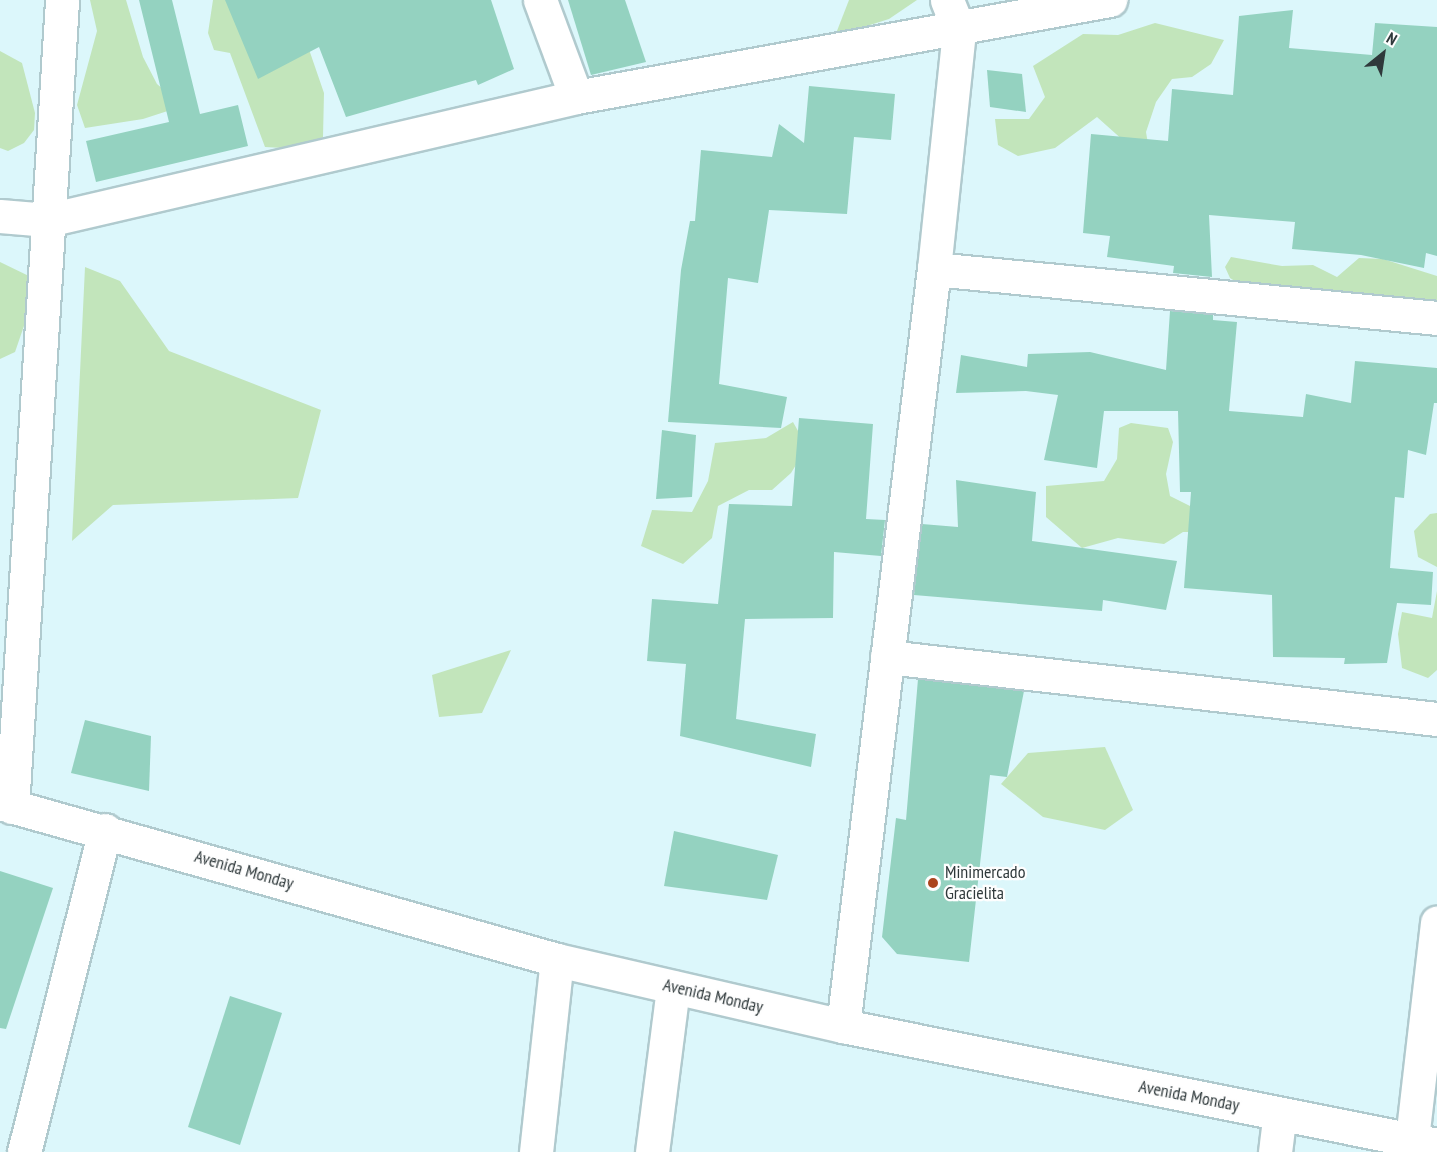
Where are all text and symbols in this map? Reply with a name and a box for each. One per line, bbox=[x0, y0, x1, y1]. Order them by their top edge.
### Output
north arrow bbox=[1353, 24, 1413, 84]
text: N bbox=[1383, 28, 1401, 49]
street label: Avenida Monday bbox=[192, 846, 296, 894]
place label: Minimercado Gracielita bbox=[945, 862, 1025, 904]
marker: Minimercado Gracielita bbox=[926, 876, 940, 890]
street label: Avenida Monday bbox=[661, 974, 765, 1018]
street label: Avenida Monday bbox=[1137, 1076, 1241, 1116]

